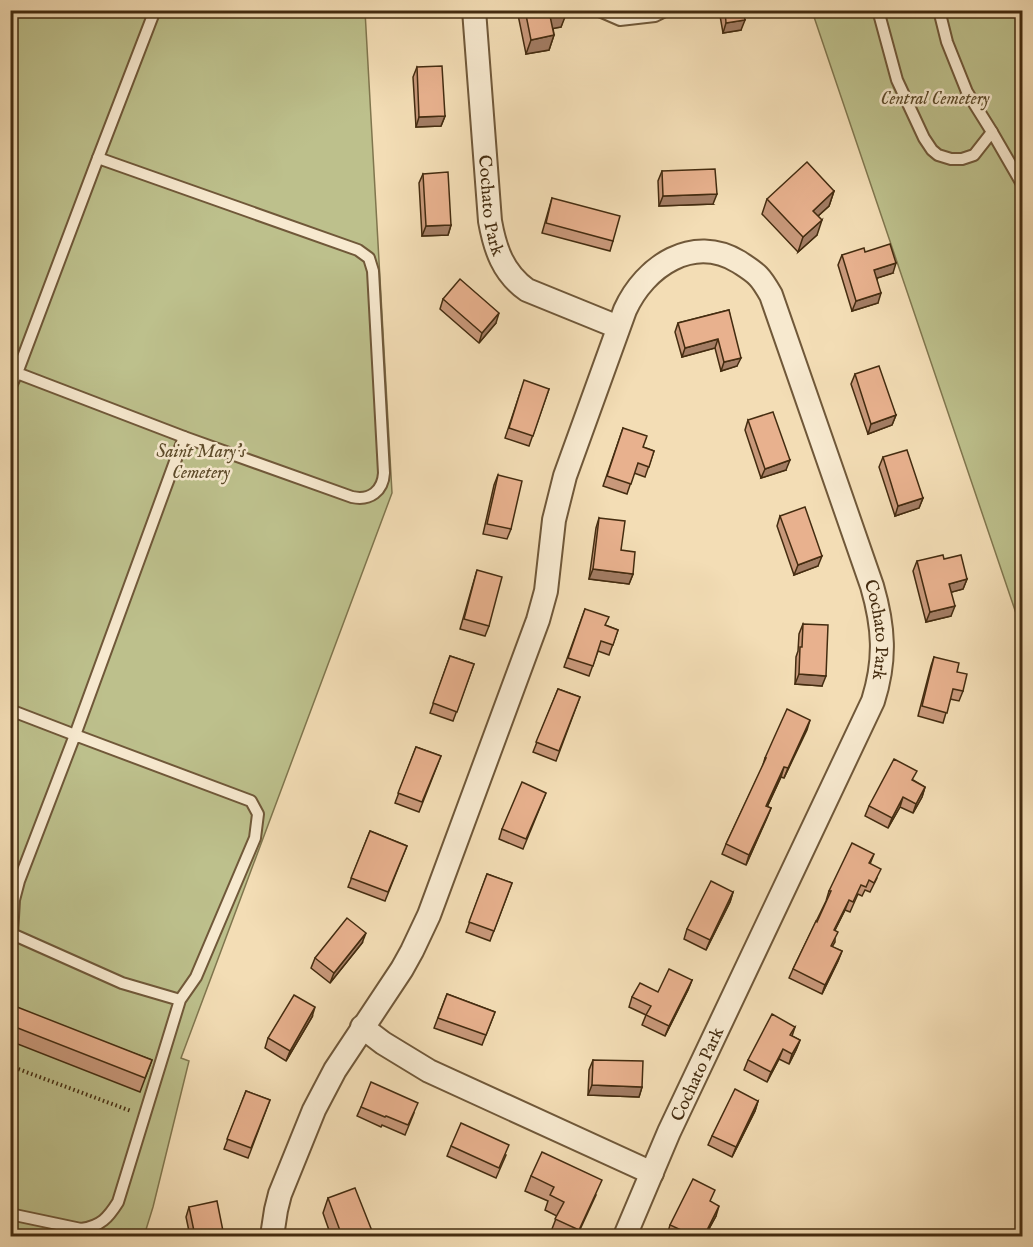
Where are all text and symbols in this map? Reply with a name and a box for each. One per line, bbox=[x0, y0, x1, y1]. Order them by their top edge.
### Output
park label: Central Cemetery bbox=[880, 88, 990, 111]
street label: Cochato Park bbox=[472, 154, 509, 260]
park label: Saint Mary's Cemetery bbox=[156, 441, 247, 485]
street label: Cochato Park bbox=[858, 577, 892, 682]
street label: Cochato Park bbox=[666, 1023, 730, 1126]

